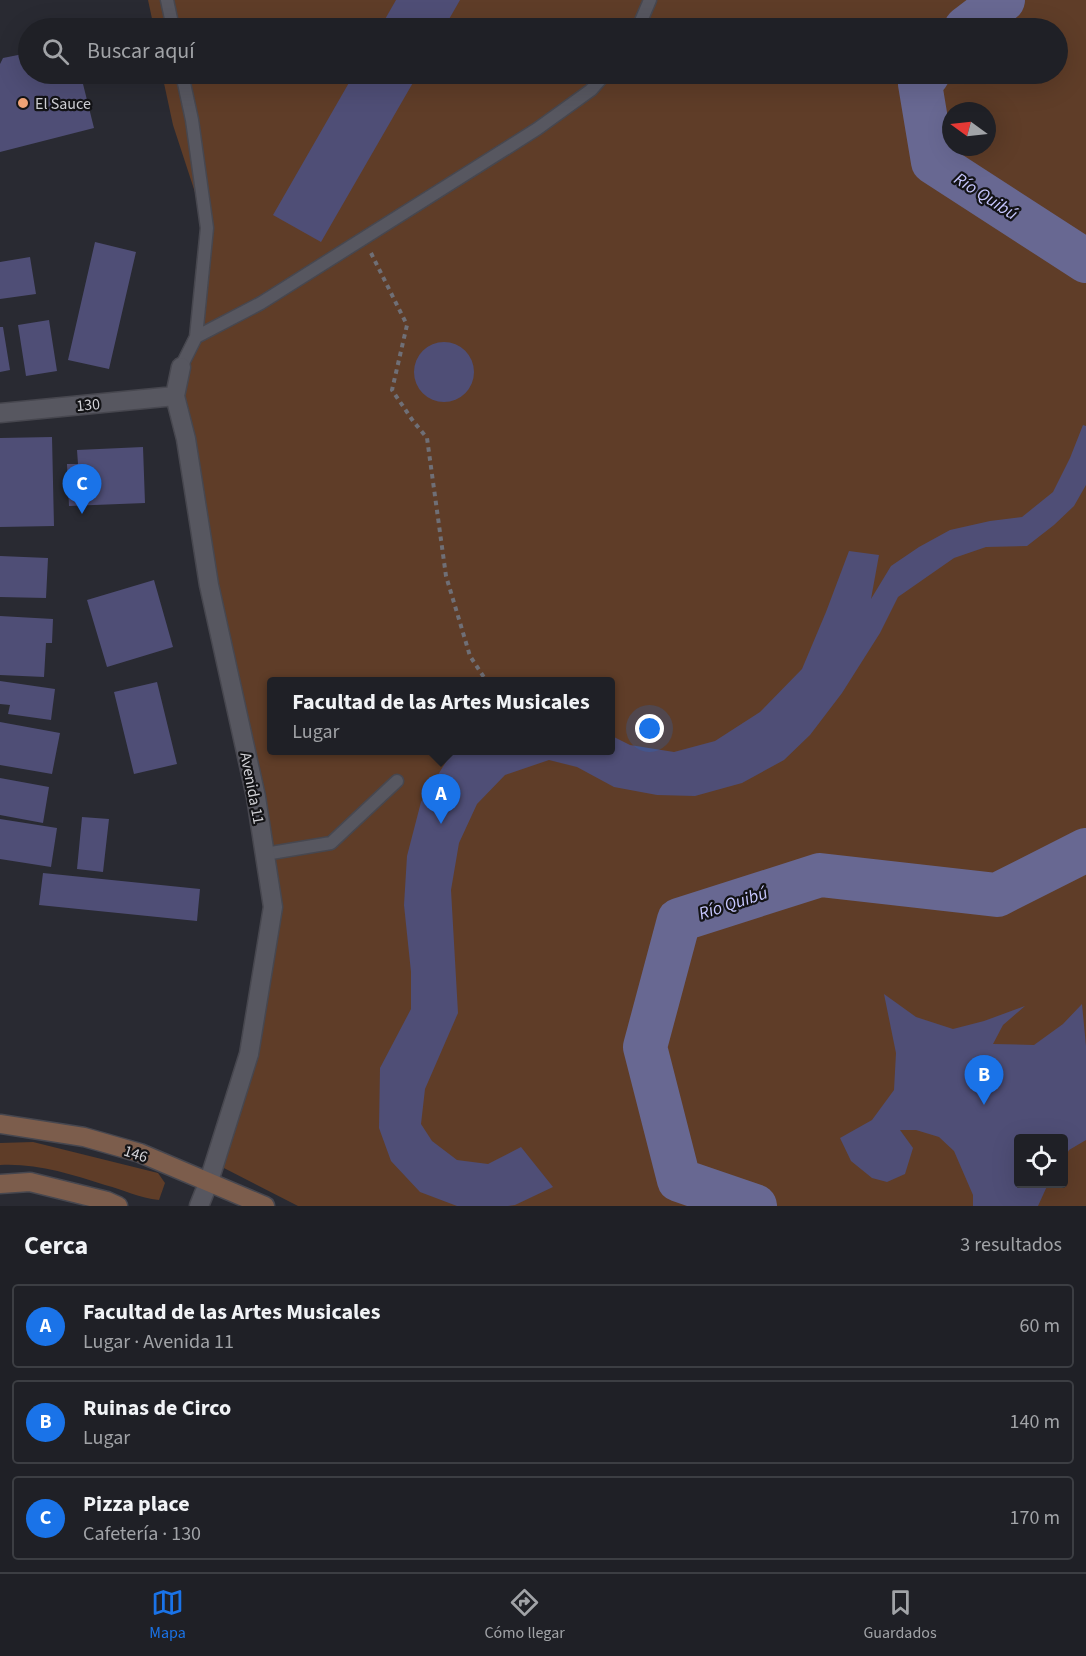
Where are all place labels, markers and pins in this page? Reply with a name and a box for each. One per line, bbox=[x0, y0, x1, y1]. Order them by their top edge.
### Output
place label: El Sauce bbox=[35, 93, 91, 115]
marker: El Sauce bbox=[16, 96, 30, 110]
pin: C bbox=[62, 464, 101, 514]
pin: A bbox=[422, 774, 460, 824]
pin: B bbox=[964, 1056, 1004, 1105]

